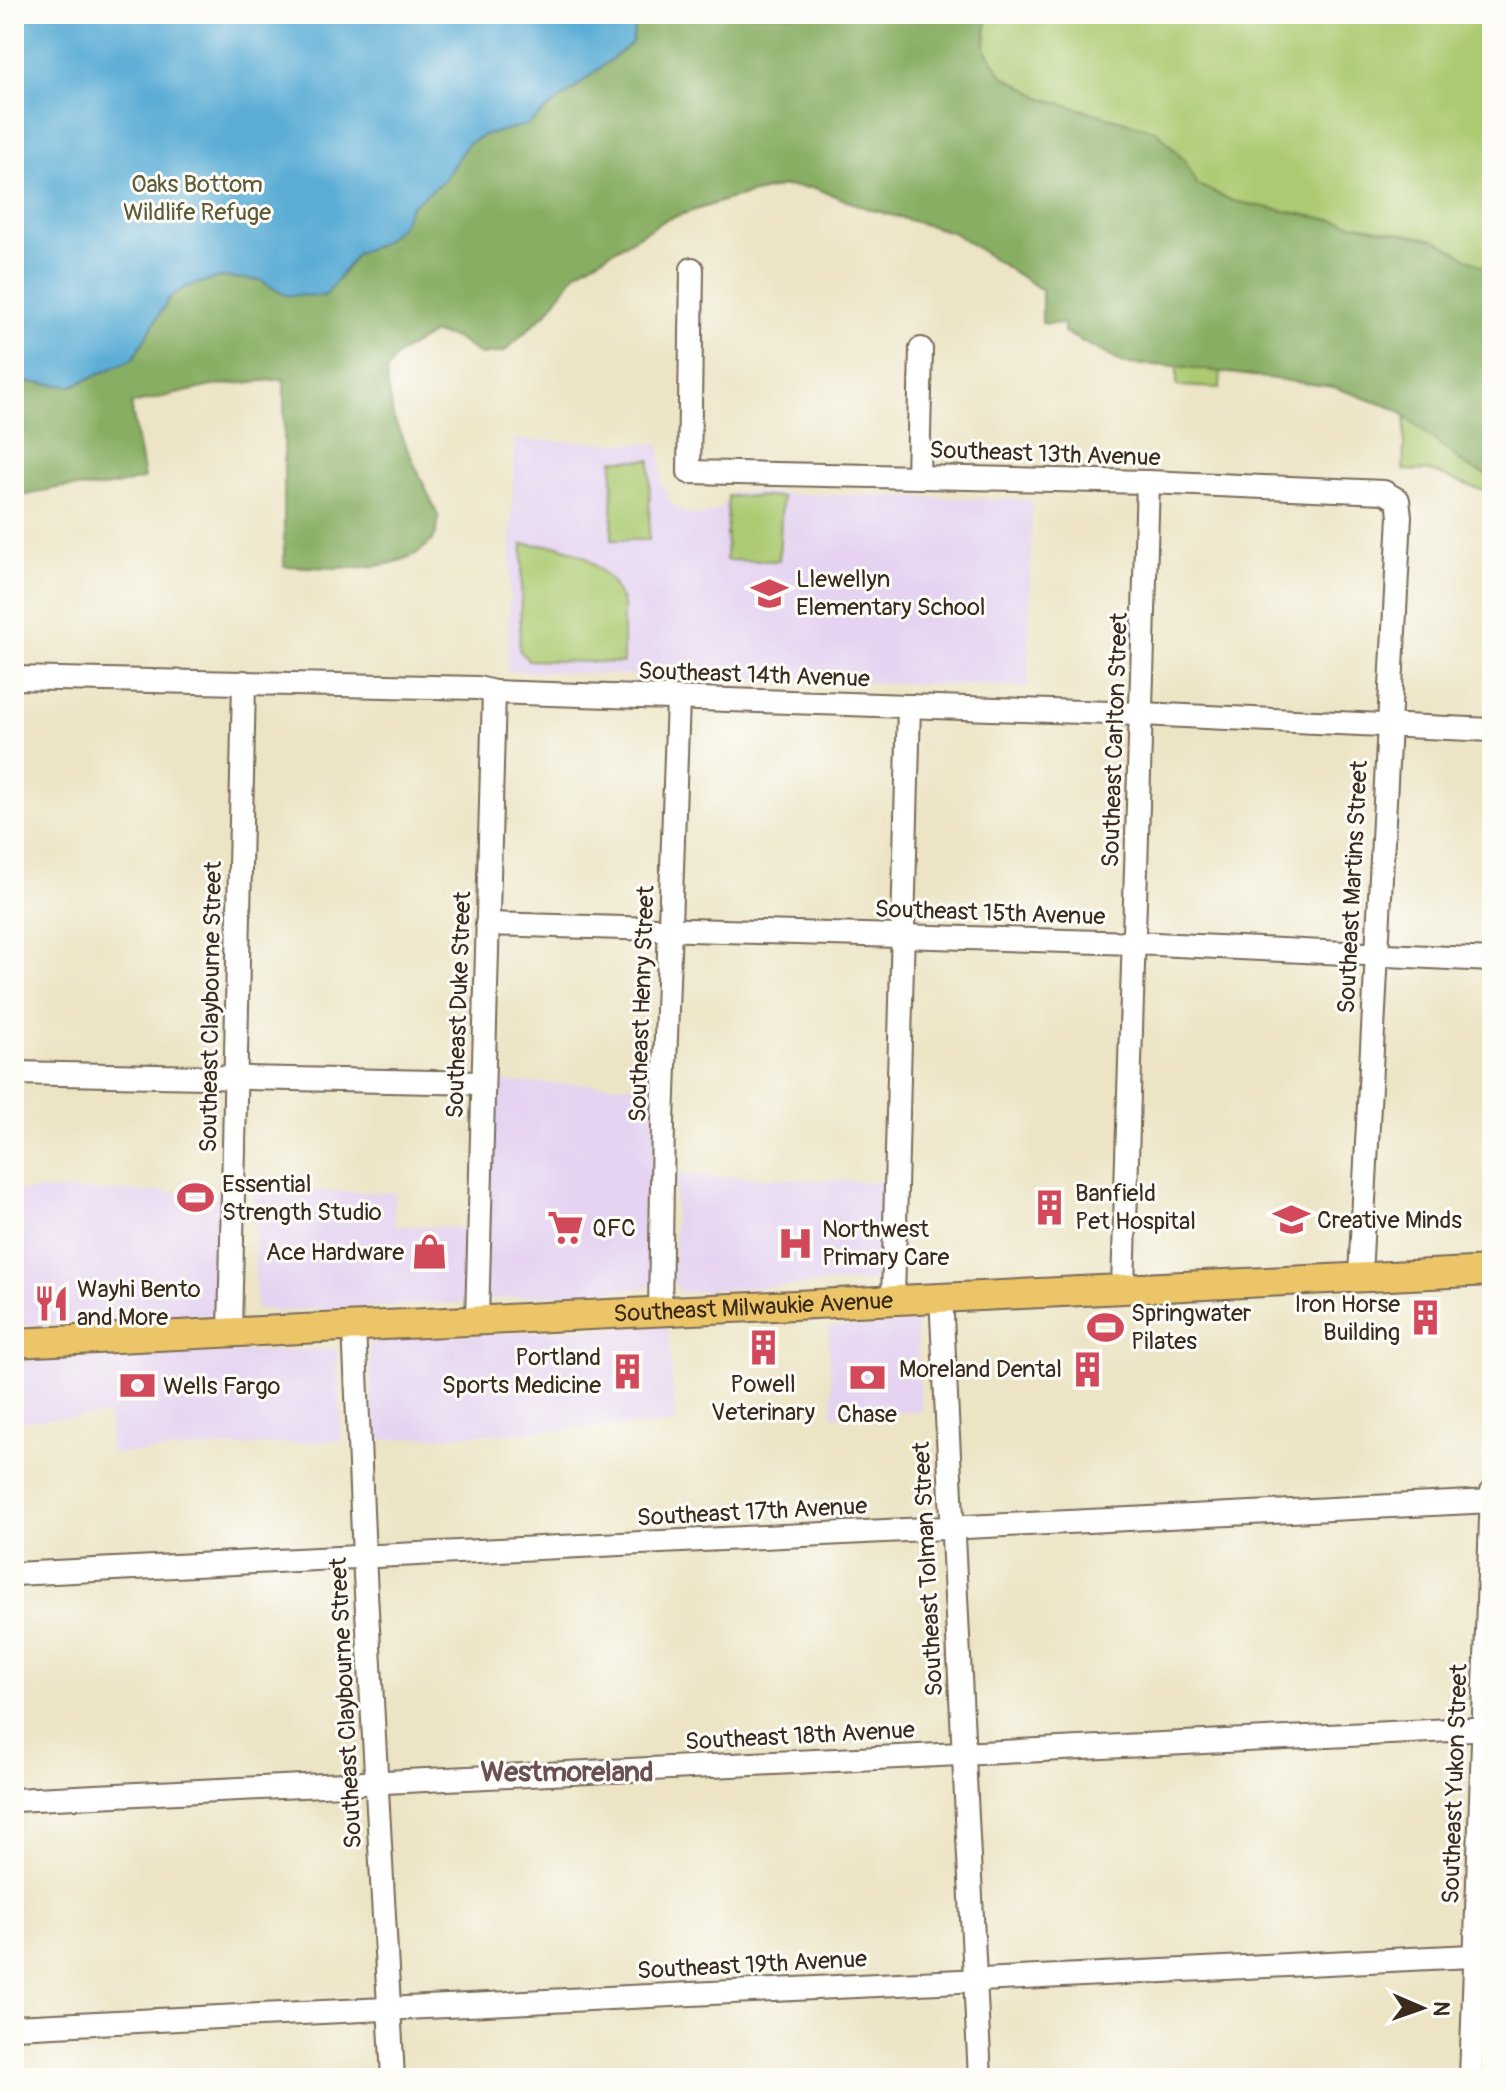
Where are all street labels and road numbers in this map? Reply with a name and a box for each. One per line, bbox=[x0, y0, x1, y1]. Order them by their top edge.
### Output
street label: Southeast 13th Avenue bbox=[929, 435, 1161, 473]
street label: Southeast Carlton Street bbox=[1096, 612, 1134, 868]
street label: Southeast 14th Avenue bbox=[638, 656, 870, 694]
street label: Southeast Martins Street bbox=[1332, 759, 1374, 1014]
street label: Southeast Claybourne Street bbox=[194, 861, 228, 1153]
street label: Southeast Henry Street bbox=[623, 885, 661, 1123]
street label: Southeast Duke Street bbox=[441, 891, 477, 1119]
street label: Southeast 15th Avenue bbox=[874, 894, 1106, 932]
street label: Southeast Milwaukie Avenue bbox=[613, 1286, 894, 1328]
street label: Southeast Tolman Street bbox=[907, 1441, 949, 1697]
street label: Southeast 17th Avenue bbox=[636, 1491, 868, 1533]
street label: Southeast Claybourne Street bbox=[324, 1556, 368, 1849]
street label: Southeast Yukon Street bbox=[1436, 1663, 1474, 1905]
street label: Southeast 18th Avenue bbox=[684, 1715, 916, 1756]
street label: Southeast 19th Avenue bbox=[636, 1944, 868, 1986]

